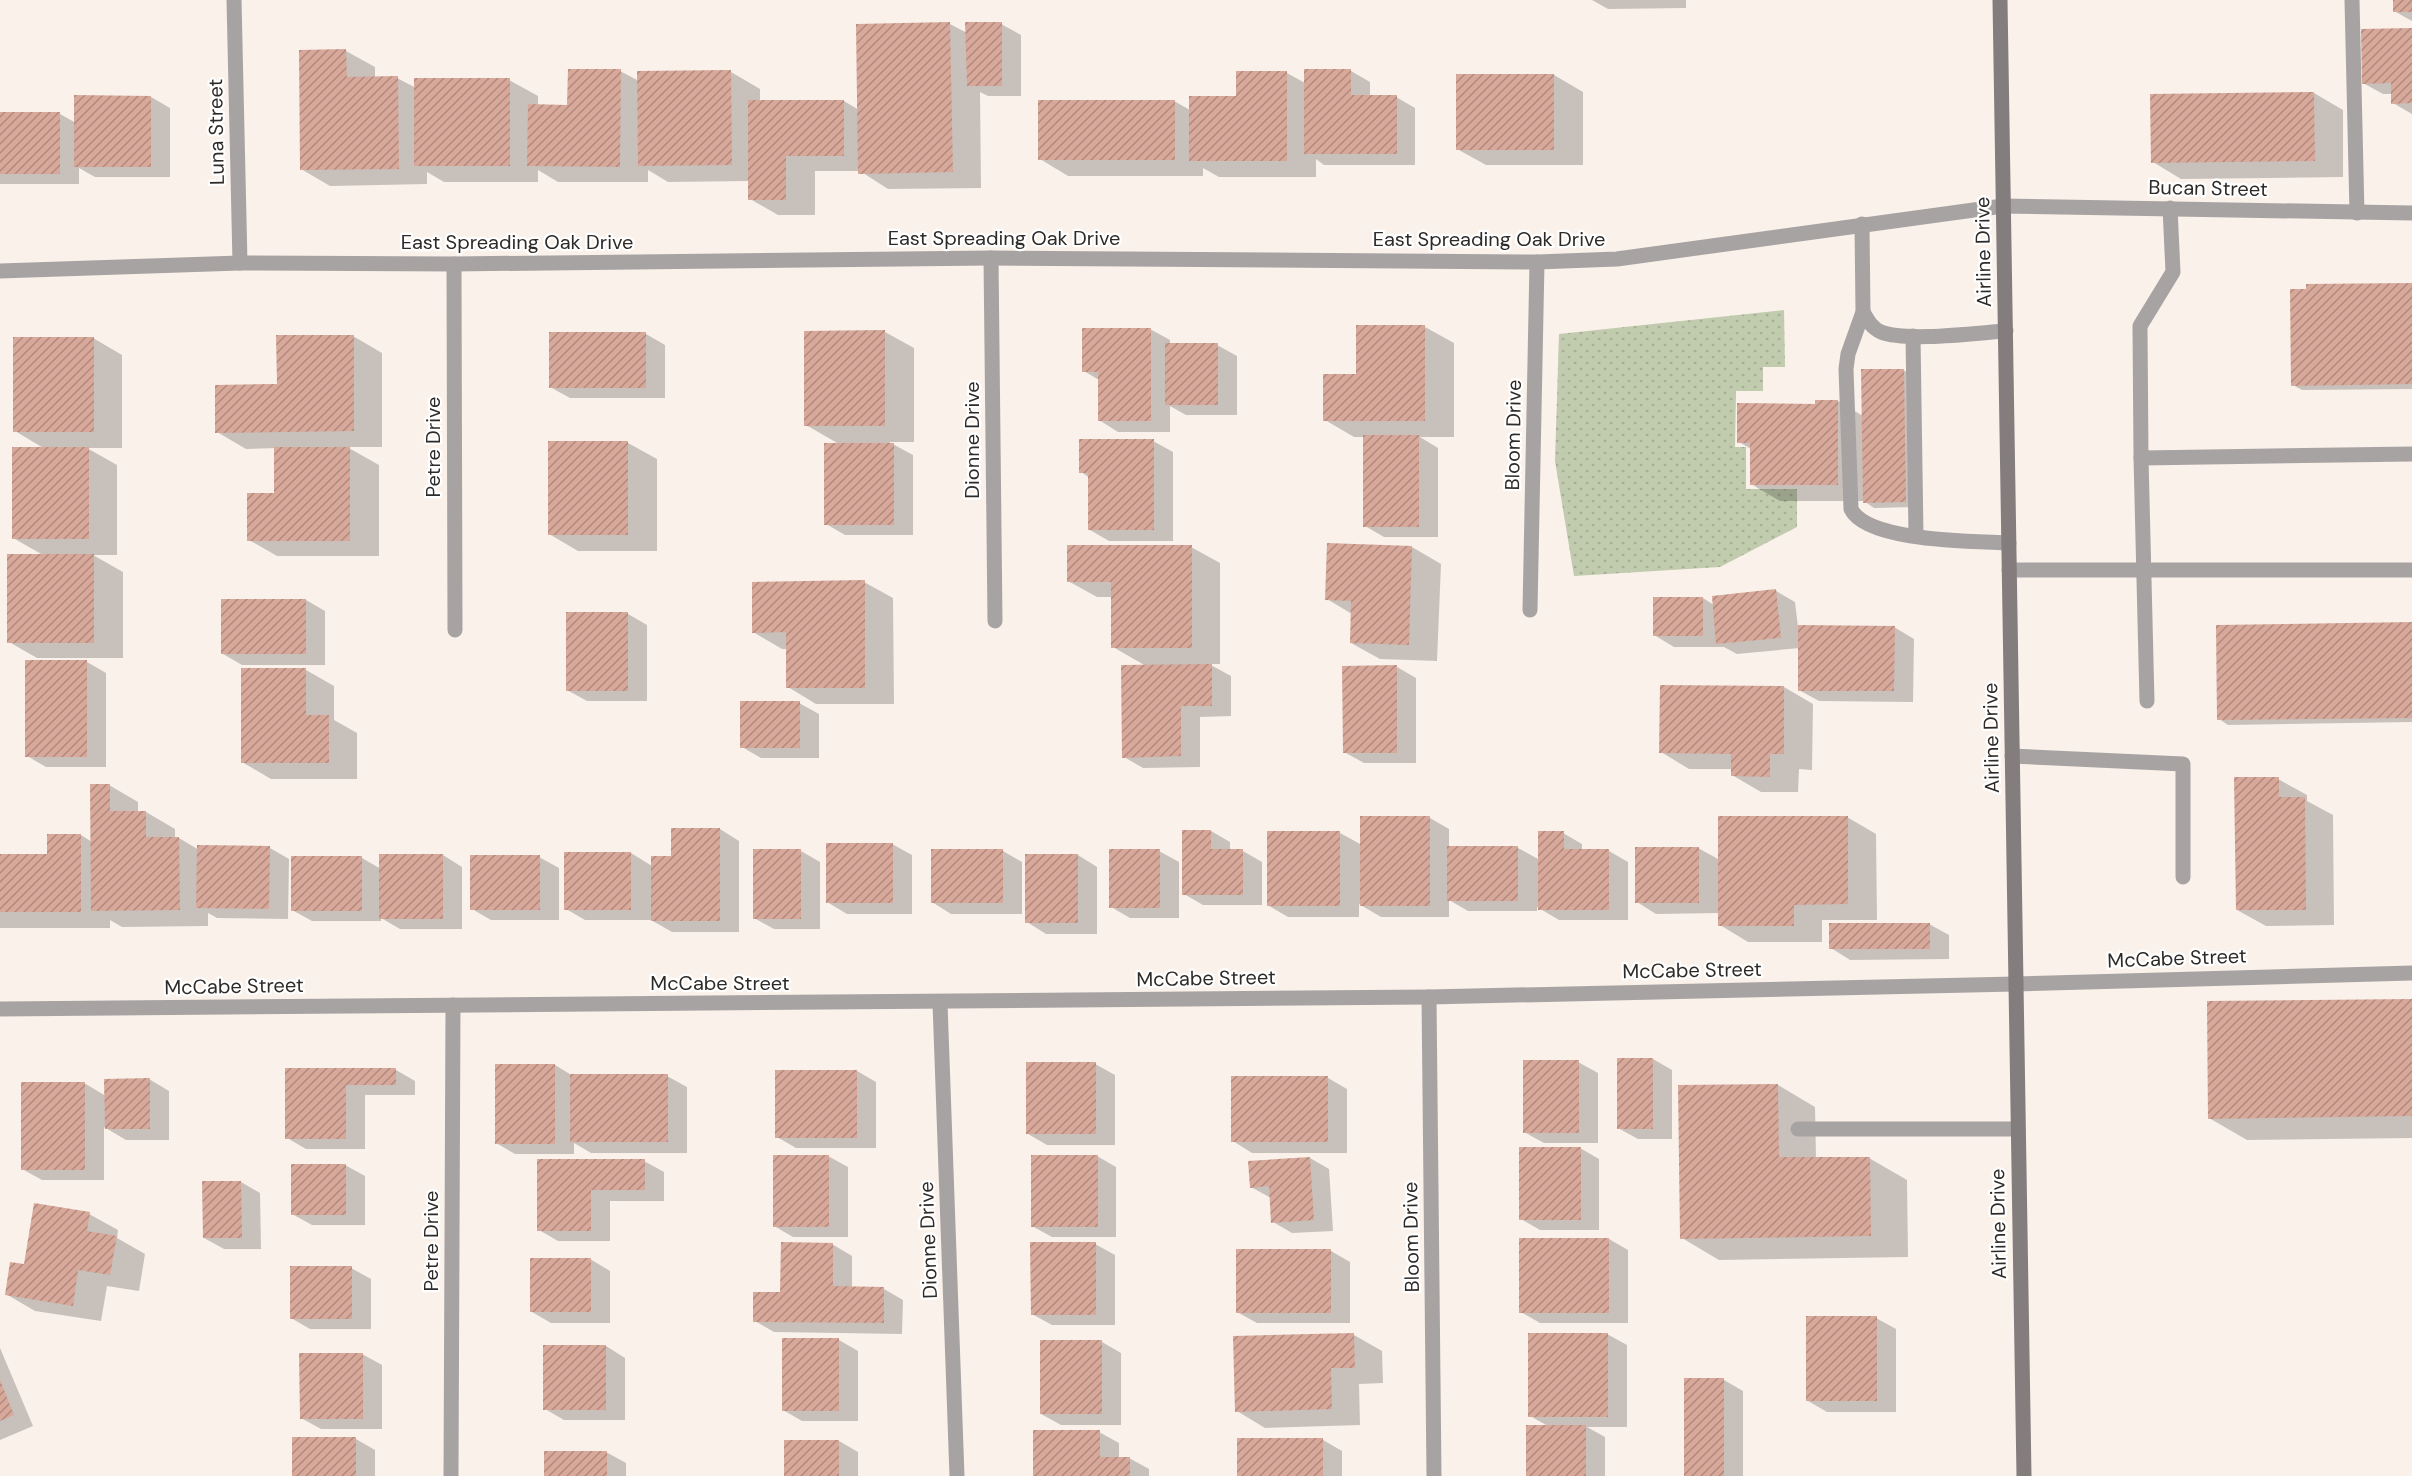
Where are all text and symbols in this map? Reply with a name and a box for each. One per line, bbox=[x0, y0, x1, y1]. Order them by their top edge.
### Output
street label: Luna Street bbox=[202, 78, 230, 185]
street label: Bucan Street bbox=[2148, 174, 2268, 202]
street label: Airline Drive bbox=[1969, 197, 1997, 307]
street label: East Spreading Oak Drive bbox=[888, 225, 1120, 251]
street label: East Spreading Oak Drive bbox=[1373, 226, 1605, 252]
street label: East Spreading Oak Drive bbox=[401, 229, 633, 255]
street label: Bloom Drive bbox=[1499, 379, 1527, 491]
street label: Dionne Drive bbox=[959, 381, 985, 499]
street label: Petre Drive bbox=[420, 397, 446, 497]
street label: Airline Drive bbox=[1977, 683, 2005, 793]
street label: McCabe Street bbox=[2107, 943, 2247, 973]
street label: McCabe Street bbox=[1622, 956, 1762, 984]
street label: McCabe Street bbox=[1136, 964, 1276, 992]
street label: McCabe Street bbox=[650, 970, 790, 996]
street label: McCabe Street bbox=[164, 972, 304, 1000]
street label: Airline Drive bbox=[1984, 1169, 2012, 1279]
street label: Dionne Drive bbox=[913, 1181, 943, 1299]
street label: Bloom Drive bbox=[1397, 1181, 1425, 1293]
street label: Petre Drive bbox=[418, 1191, 444, 1291]

